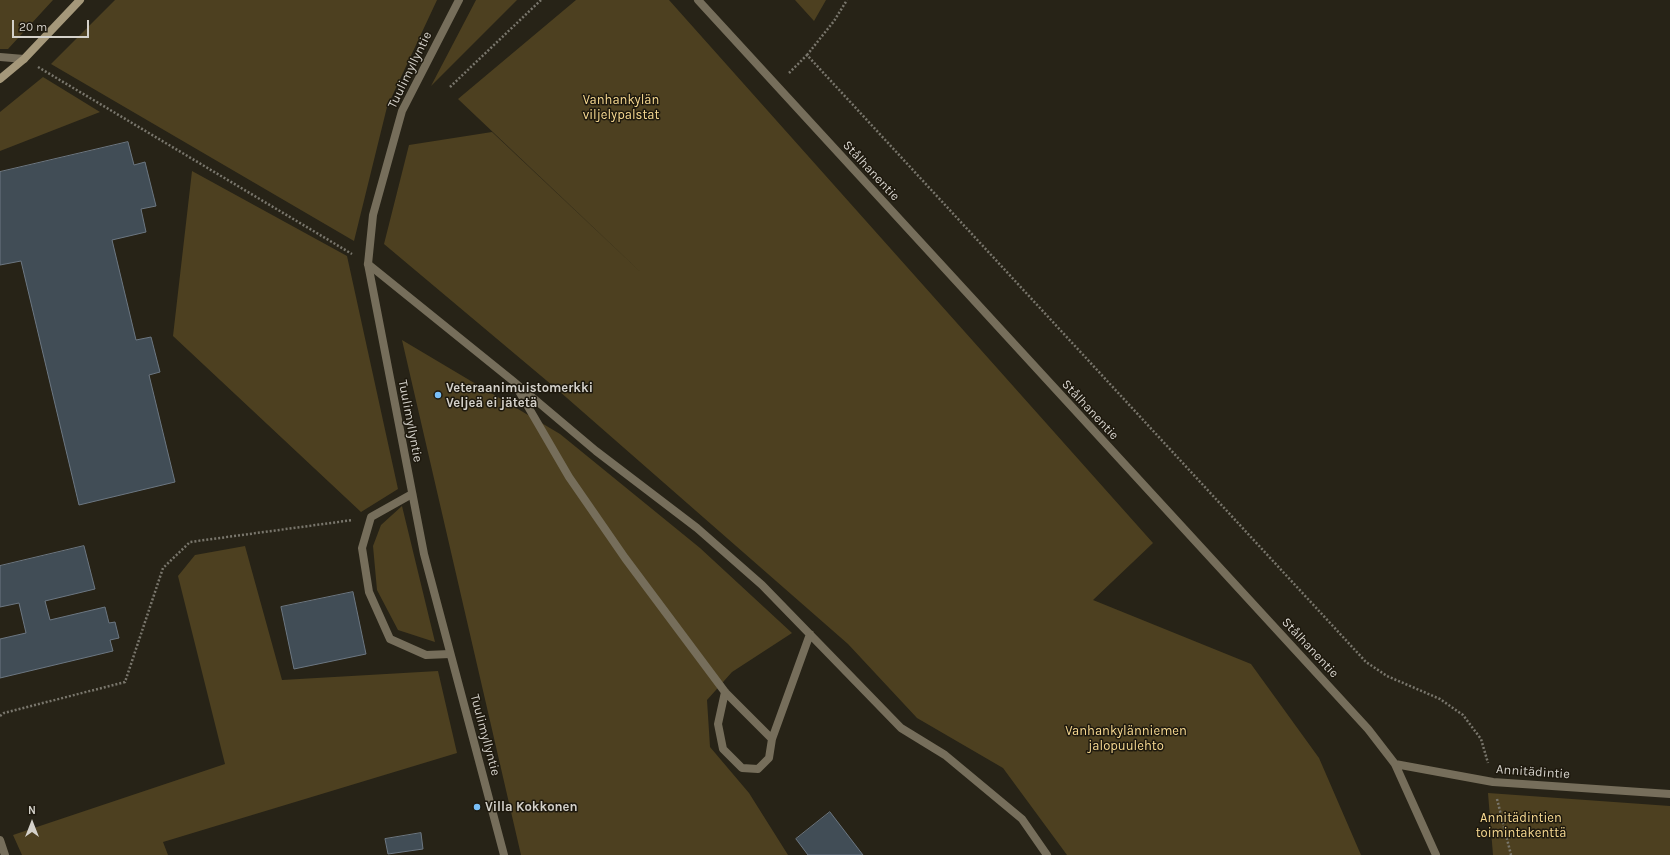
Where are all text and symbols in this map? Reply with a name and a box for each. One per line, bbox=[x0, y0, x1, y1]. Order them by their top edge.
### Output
scale bar bbox=[14, 12, 91, 38]
text: 20 m bbox=[19, 20, 47, 34]
street label: Tuulimyllyntie bbox=[385, 29, 435, 111]
park label: Vanhankylän viljelypalstat bbox=[583, 92, 659, 123]
street label: Stålhanentie bbox=[839, 138, 903, 204]
street label: Stålhanentie bbox=[1058, 377, 1122, 443]
street label: Tuulimyllyntie bbox=[394, 378, 426, 464]
place label: Veteraanimuistomerkki Veljeä ei jätetä bbox=[446, 380, 593, 411]
marker: Veteraanimuistomerkki Veljeä ei jätetä bbox=[433, 390, 443, 400]
street label: Stålhanentie bbox=[1278, 615, 1342, 681]
street label: Tuulimyllyntie bbox=[467, 693, 503, 777]
park label: Vanhankylänniemen jalopuulehto bbox=[1065, 723, 1187, 754]
street label: Annitädintie bbox=[1496, 762, 1570, 782]
place label: Villa Kokkonen bbox=[485, 799, 578, 815]
marker: Villa Kokkonen bbox=[472, 802, 482, 812]
north arrow bbox=[12, 803, 52, 843]
text: N bbox=[28, 804, 36, 817]
park label: Annitädintien toimintakenttä bbox=[1476, 810, 1566, 841]

